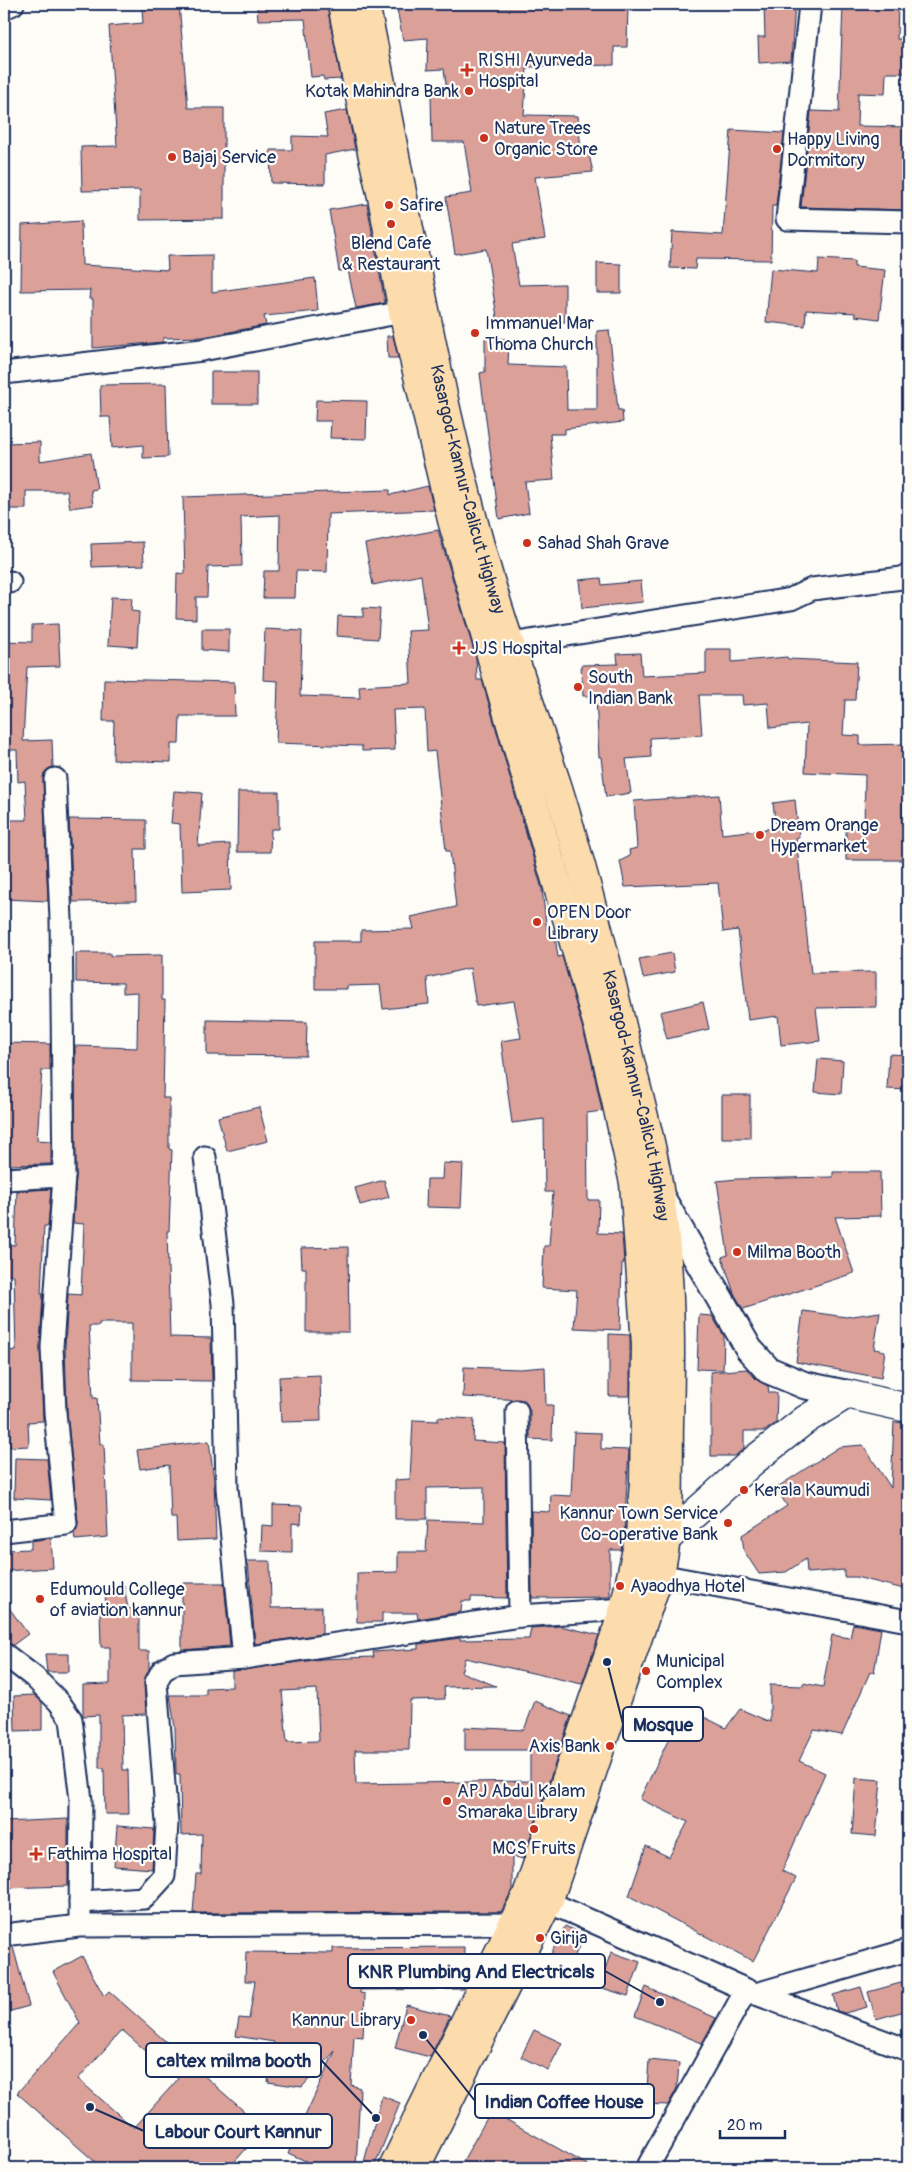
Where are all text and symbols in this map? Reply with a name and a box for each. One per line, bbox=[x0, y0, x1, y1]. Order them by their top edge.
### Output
place label: RISHI Ayurveda Hospital bbox=[478, 49, 593, 93]
marker: RISHI Ayurveda Hospital bbox=[460, 63, 474, 77]
place label: Kotak Mahindra Bank bbox=[305, 80, 459, 103]
marker: Kotak Mahindra Bank bbox=[463, 85, 475, 97]
place label: Nature Trees Organic Store bbox=[494, 117, 598, 161]
place label: Happy Living Dormitory bbox=[787, 128, 880, 172]
marker: Nature Trees Organic Store bbox=[478, 132, 490, 144]
marker: Happy Living Dormitory bbox=[771, 143, 783, 155]
place label: Bajaj Service bbox=[182, 146, 276, 169]
marker: Bajaj Service bbox=[166, 151, 178, 163]
place label: Safire bbox=[399, 194, 443, 217]
marker: Safire bbox=[383, 199, 395, 211]
marker: Blend Cafe & Restaurant bbox=[385, 218, 397, 230]
place label: Blend Cafe & Restaurant bbox=[342, 232, 441, 276]
place label: Immanuel Mar Thoma Church bbox=[485, 312, 595, 356]
marker: Immanuel Mar Thoma Church bbox=[469, 327, 481, 339]
street label: Kasargod-Kannur-Calicut Highway bbox=[425, 362, 511, 617]
place label: Sahad Shah Grave bbox=[537, 532, 669, 555]
marker: Sahad Shah Grave bbox=[521, 537, 533, 549]
place label: JJS Hospital bbox=[470, 637, 562, 660]
marker: JJS Hospital bbox=[452, 641, 466, 655]
place label: South Indian Bank bbox=[588, 666, 673, 710]
marker: South Indian Bank bbox=[572, 681, 584, 693]
place label: Dream Orange Hypermarket bbox=[770, 814, 878, 858]
marker: Dream Orange Hypermarket bbox=[754, 829, 766, 841]
place label: OPEN Door Library bbox=[547, 901, 632, 945]
marker: OPEN Door Library bbox=[531, 916, 543, 928]
street label: Kasargod-Kannur-Calicut Highway bbox=[597, 968, 675, 1222]
place label: Milma Booth bbox=[747, 1241, 841, 1264]
marker: Milma Booth bbox=[731, 1246, 743, 1258]
place label: Kerala Kaumudi bbox=[754, 1479, 870, 1502]
marker: Kerala Kaumudi bbox=[738, 1484, 750, 1496]
place label: Kannur Town Service Co-operative Bank bbox=[560, 1502, 718, 1546]
marker: Kannur Town Service Co-operative Bank bbox=[722, 1517, 734, 1529]
place label: Ayaodhya Hotel bbox=[630, 1575, 745, 1598]
place label: Edumould College of aviation kannur bbox=[50, 1578, 185, 1622]
marker: Ayaodhya Hotel bbox=[614, 1580, 626, 1592]
marker: Edumould College of aviation kannur bbox=[34, 1593, 46, 1605]
place label: Municipal Complex bbox=[656, 1650, 725, 1694]
marker: Municipal Complex bbox=[640, 1665, 652, 1677]
callout: Mosque bbox=[623, 1707, 703, 1741]
text: Mosque bbox=[633, 1713, 694, 1737]
place label: Axis Bank bbox=[528, 1735, 600, 1758]
marker: Axis Bank bbox=[604, 1740, 616, 1752]
place label: APJ Abdul Kalam Smaraka Library bbox=[457, 1780, 586, 1824]
marker: APJ Abdul Kalam Smaraka Library bbox=[441, 1795, 453, 1807]
marker: MCS Fruits bbox=[528, 1823, 540, 1835]
place label: MCS Fruits bbox=[492, 1837, 576, 1860]
place label: Fathima Hospital bbox=[47, 1843, 172, 1866]
marker: Fathima Hospital bbox=[29, 1847, 43, 1861]
place label: Girija bbox=[550, 1927, 588, 1950]
marker: Girija bbox=[534, 1932, 546, 1944]
callout: KNR Plumbing And Electricals bbox=[348, 1954, 605, 1988]
text: KNR Plumbing And Electricals bbox=[358, 1960, 595, 1984]
place label: Kannur Library bbox=[291, 2009, 401, 2032]
marker: Kannur Library bbox=[405, 2014, 417, 2026]
callout: caltex milma booth bbox=[146, 2043, 321, 2077]
text: caltex milma booth bbox=[156, 2049, 311, 2073]
callout: Indian Coffee House bbox=[475, 2084, 654, 2118]
text: Indian Coffee House bbox=[485, 2090, 644, 2114]
scale bar bbox=[720, 2107, 784, 2139]
callout: Labour Court Kannur bbox=[144, 2114, 332, 2148]
text: 20 m bbox=[727, 2116, 762, 2135]
text: Labour Court Kannur bbox=[154, 2120, 322, 2144]

